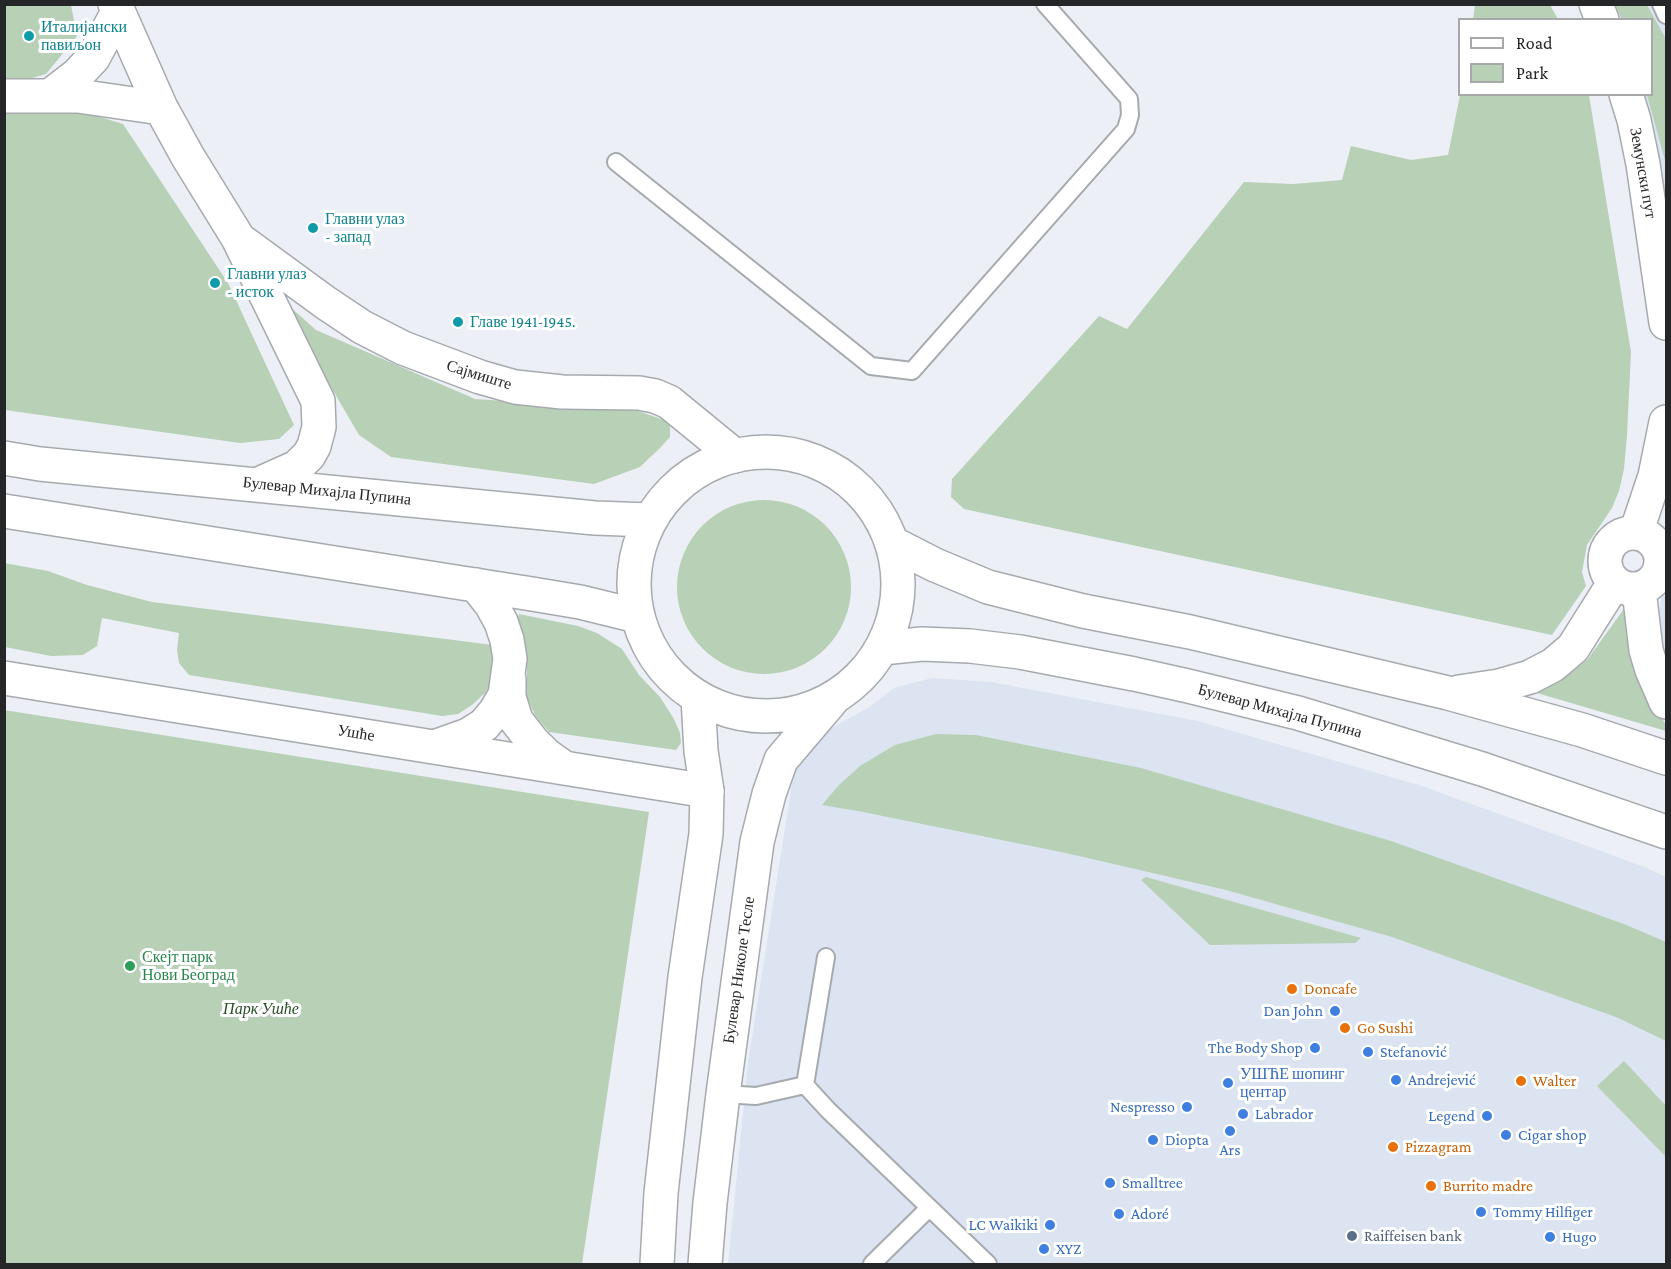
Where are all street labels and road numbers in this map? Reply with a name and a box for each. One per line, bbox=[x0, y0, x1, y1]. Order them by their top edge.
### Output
street label: Земунски пут bbox=[1626, 126, 1660, 220]
street label: Сајмиште bbox=[444, 356, 514, 394]
street label: Булевар Михајла Пупина bbox=[242, 473, 412, 509]
street label: Булевар Михајла Пупина bbox=[1196, 680, 1364, 742]
street label: Ушће bbox=[336, 721, 376, 745]
street label: Булевар Николе Тесле bbox=[719, 895, 759, 1045]

